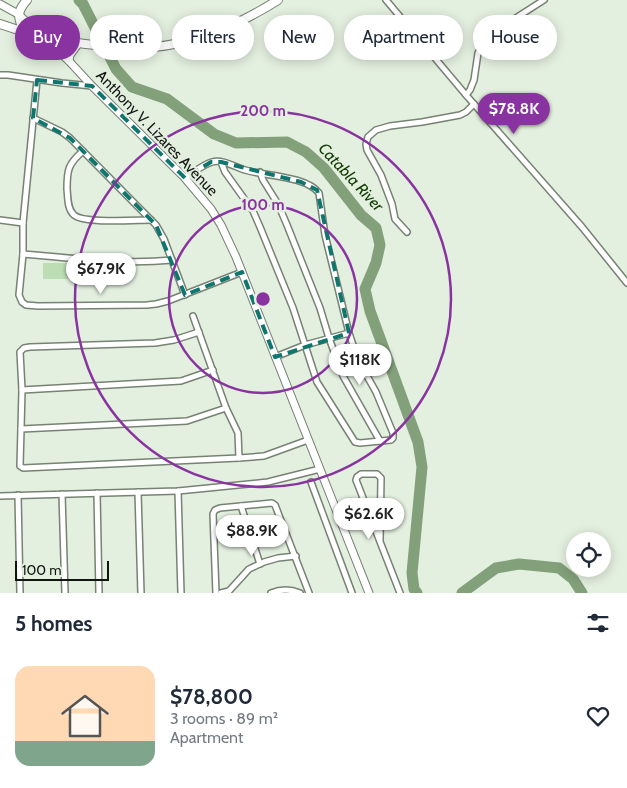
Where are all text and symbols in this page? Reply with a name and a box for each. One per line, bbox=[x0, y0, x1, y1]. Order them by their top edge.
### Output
chip: Buy bbox=[15, 15, 80, 60]
chip: Rent bbox=[90, 15, 162, 60]
chip: Filters bbox=[172, 15, 254, 60]
chip: New bbox=[264, 15, 334, 60]
chip: Apartment bbox=[344, 15, 463, 60]
chip: House bbox=[473, 15, 557, 60]
street label: Anthony V. Lizares Avenue bbox=[92, 67, 222, 200]
pin: $78.8K bbox=[473, 92, 555, 135]
text: $78.8K bbox=[489, 99, 539, 118]
text: 200 m bbox=[240, 102, 286, 120]
water label: Catabla River bbox=[315, 139, 388, 216]
text: 100 m bbox=[241, 196, 285, 214]
pin: $67.9K bbox=[60, 252, 142, 295]
text: $67.9K bbox=[77, 259, 125, 278]
centre of rings bbox=[254, 290, 272, 308]
pin: $118K bbox=[325, 344, 395, 386]
text: $118K bbox=[340, 350, 380, 369]
pin: $62.6K bbox=[328, 498, 410, 540]
text: $62.6K bbox=[344, 504, 394, 523]
pin: $88.9K bbox=[211, 514, 293, 557]
text: $88.9K bbox=[227, 521, 277, 540]
map controls bbox=[566, 532, 611, 577]
button: locate bbox=[566, 532, 611, 577]
scale bar bbox=[15, 558, 109, 581]
text: 100 m bbox=[22, 561, 62, 579]
icon: filters bbox=[584, 609, 612, 637]
text: 5 homes bbox=[15, 611, 93, 636]
text: $78,800 bbox=[170, 684, 253, 709]
icon: home bbox=[55, 686, 115, 746]
icon: heart bbox=[584, 702, 612, 730]
text: 3 rooms · 89 m² bbox=[170, 709, 278, 728]
text: Apartment bbox=[170, 728, 243, 747]

